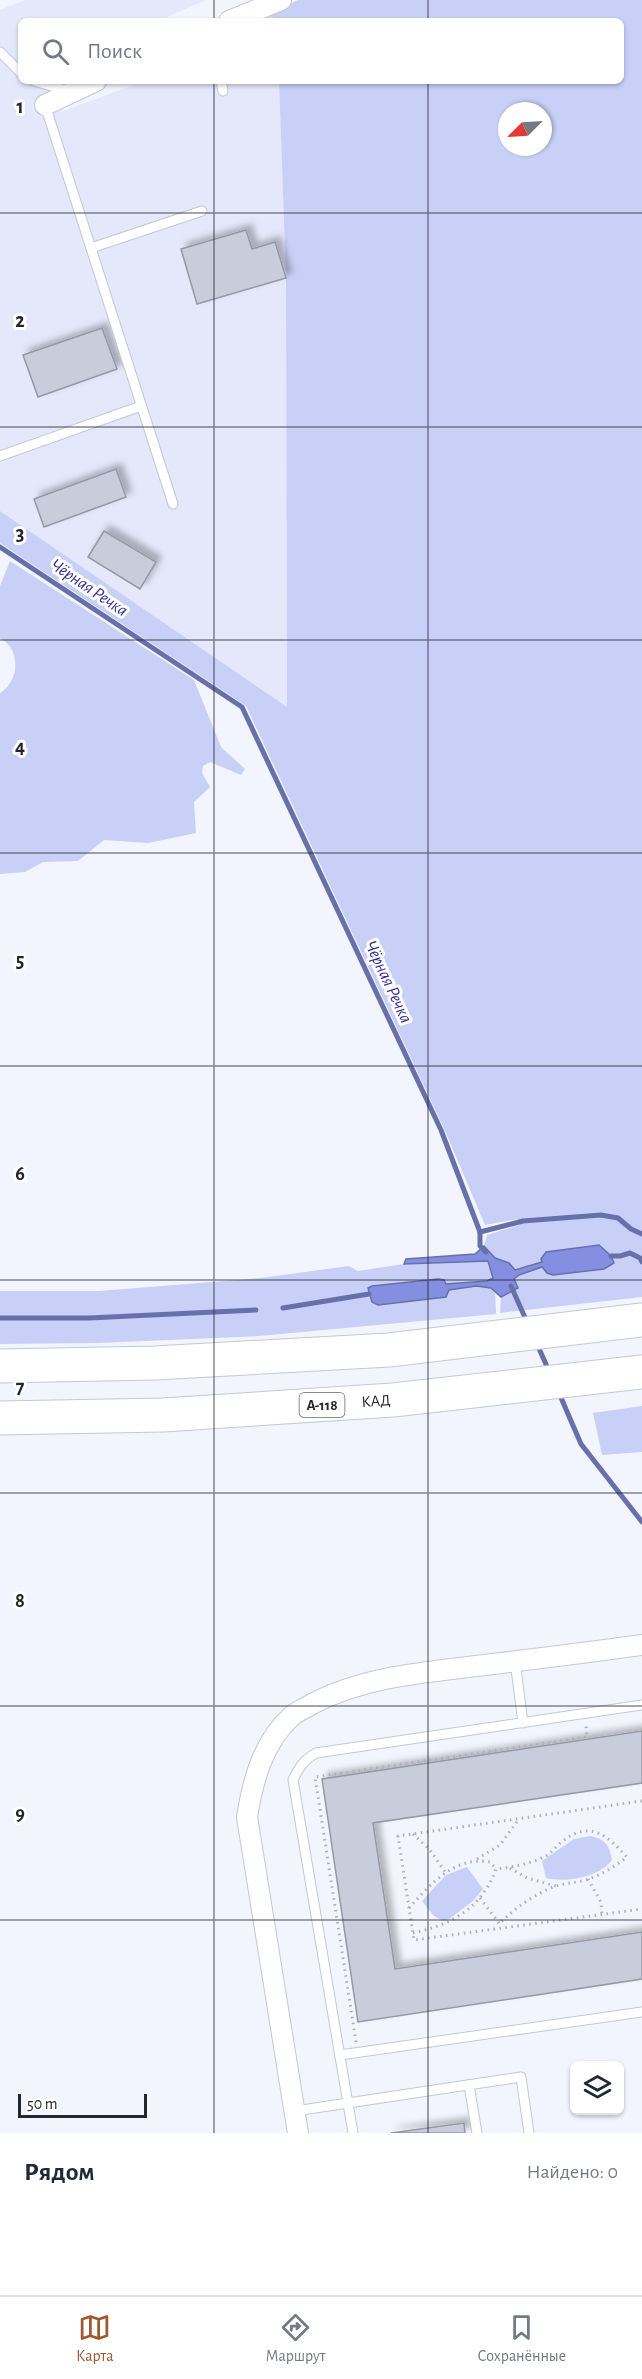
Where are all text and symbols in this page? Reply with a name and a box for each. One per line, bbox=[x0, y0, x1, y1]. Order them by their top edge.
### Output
search box bbox=[18, 18, 624, 84]
icon: search bbox=[39, 35, 72, 68]
text: Поиск bbox=[87, 40, 142, 62]
text: 1 bbox=[16, 97, 24, 117]
north arrow bbox=[498, 102, 552, 156]
text: 2 bbox=[15, 311, 25, 331]
text: 3 bbox=[16, 524, 24, 544]
water label: Чёрная Речка bbox=[47, 556, 131, 620]
text: 4 bbox=[15, 737, 25, 757]
water label: Чёрная Речка bbox=[361, 938, 415, 1026]
text: 5 bbox=[16, 951, 24, 971]
text: 6 bbox=[15, 1164, 25, 1184]
text: 7 bbox=[16, 1377, 25, 1397]
street label: КАД bbox=[361, 1392, 391, 1410]
road number: А-118 bbox=[300, 1393, 344, 1417]
text: 8 bbox=[15, 1591, 25, 1611]
text: 9 bbox=[15, 1804, 25, 1824]
map controls bbox=[570, 2061, 624, 2115]
button: layers bbox=[570, 2061, 624, 2115]
scale bar bbox=[18, 2091, 147, 2118]
text: 50 m bbox=[27, 2096, 58, 2112]
text: Рядом bbox=[24, 2159, 95, 2185]
text: Найдено: 0 bbox=[527, 2162, 618, 2182]
tab: Карта bbox=[76, 2311, 114, 2366]
tab: Маршрут bbox=[266, 2311, 326, 2366]
tab: Сохранённые bbox=[478, 2311, 566, 2366]

